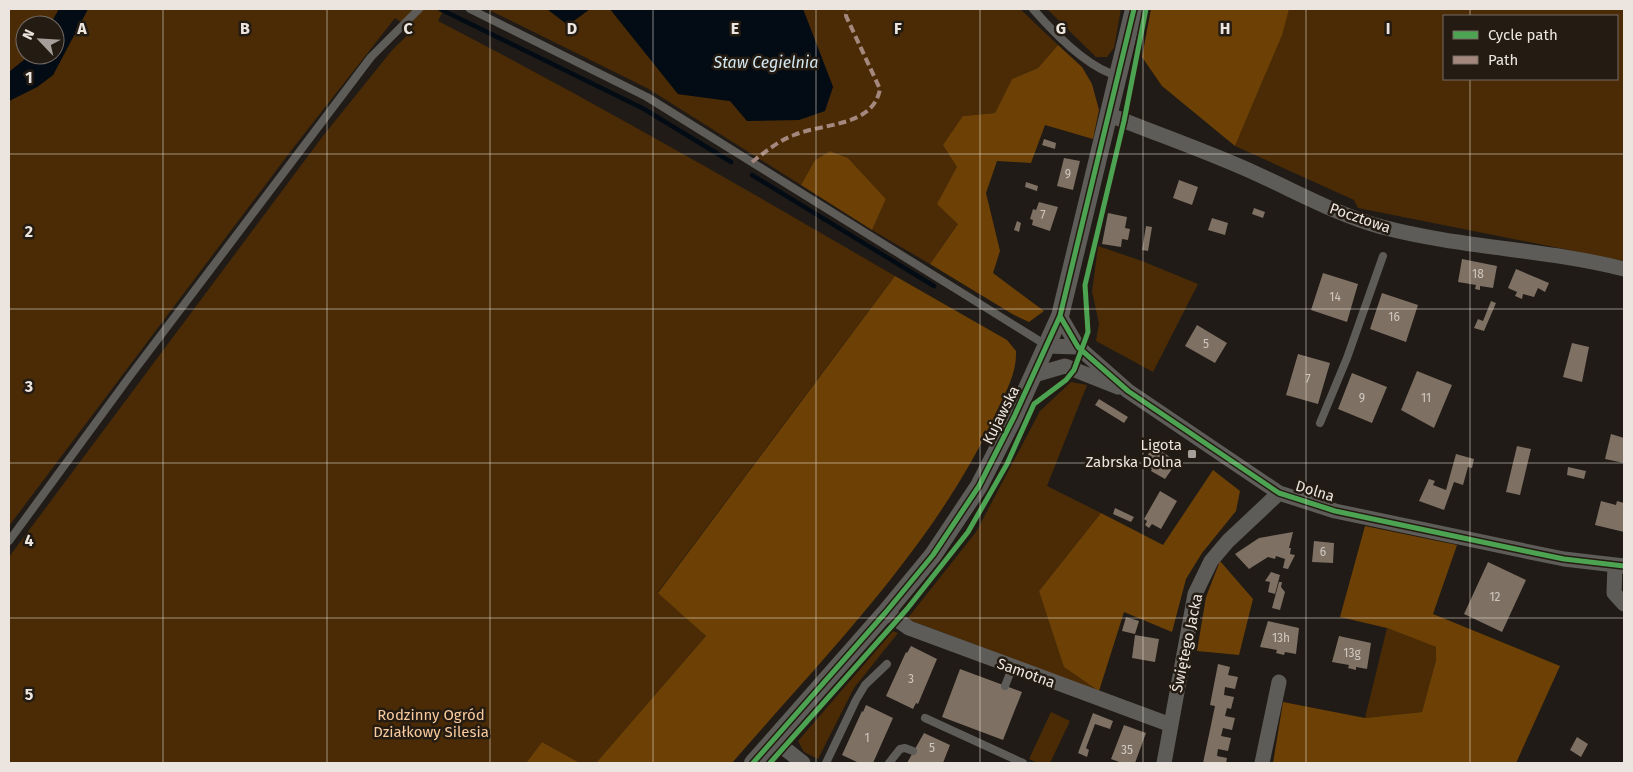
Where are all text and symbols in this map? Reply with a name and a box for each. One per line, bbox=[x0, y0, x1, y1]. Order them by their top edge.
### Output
north arrow bbox=[15, 15, 65, 65]
legend bbox=[1443, 15, 1618, 80]
text: A bbox=[76, 19, 87, 38]
text: B bbox=[240, 19, 250, 38]
text: C bbox=[403, 19, 413, 38]
text: D bbox=[567, 19, 577, 38]
text: E bbox=[731, 19, 739, 38]
text: F bbox=[894, 19, 902, 38]
text: G bbox=[1056, 19, 1066, 38]
text: H bbox=[1220, 19, 1230, 38]
text: I bbox=[1386, 19, 1390, 38]
text: Cycle path bbox=[1488, 26, 1558, 44]
text: N bbox=[19, 27, 38, 43]
text: Path bbox=[1488, 51, 1518, 69]
water label: Staw Cegielnia bbox=[713, 53, 818, 72]
text: 1 bbox=[25, 68, 33, 87]
house number: 9 bbox=[1065, 167, 1071, 181]
street label: Pocztowa bbox=[1327, 199, 1393, 237]
house number: 7 bbox=[1040, 208, 1046, 222]
text: 2 bbox=[25, 222, 33, 241]
house number: 18 bbox=[1472, 267, 1484, 281]
house number: 14 bbox=[1329, 290, 1341, 304]
house number: 16 bbox=[1388, 310, 1400, 324]
house number: 5 bbox=[1203, 337, 1209, 351]
house number: 7 bbox=[1305, 372, 1311, 386]
text: 3 bbox=[24, 377, 33, 396]
street label: Kujawska bbox=[979, 383, 1023, 447]
house number: 9 bbox=[1359, 391, 1365, 405]
house number: 11 bbox=[1421, 391, 1431, 405]
place label: Ligota Zabrska Dolna bbox=[1085, 436, 1182, 471]
marker: Ligota Zabrska Dolna bbox=[1186, 448, 1198, 460]
street label: Dolna bbox=[1293, 477, 1337, 505]
text: 4 bbox=[24, 531, 34, 550]
house number: 6 bbox=[1320, 545, 1326, 559]
house number: 12 bbox=[1489, 590, 1501, 604]
street label: Świętego Jacka bbox=[1168, 592, 1206, 694]
house number: 13h bbox=[1272, 631, 1290, 645]
house number: 13g bbox=[1343, 646, 1361, 660]
street label: Samotna bbox=[995, 654, 1057, 692]
house number: 3 bbox=[908, 672, 914, 686]
text: 5 bbox=[25, 685, 34, 704]
park label: Rodzinny Ogród Działkowy Silesia bbox=[373, 706, 489, 741]
house number: 1 bbox=[864, 731, 870, 745]
house number: 5 bbox=[929, 741, 935, 755]
house number: 35 bbox=[1121, 743, 1133, 757]

